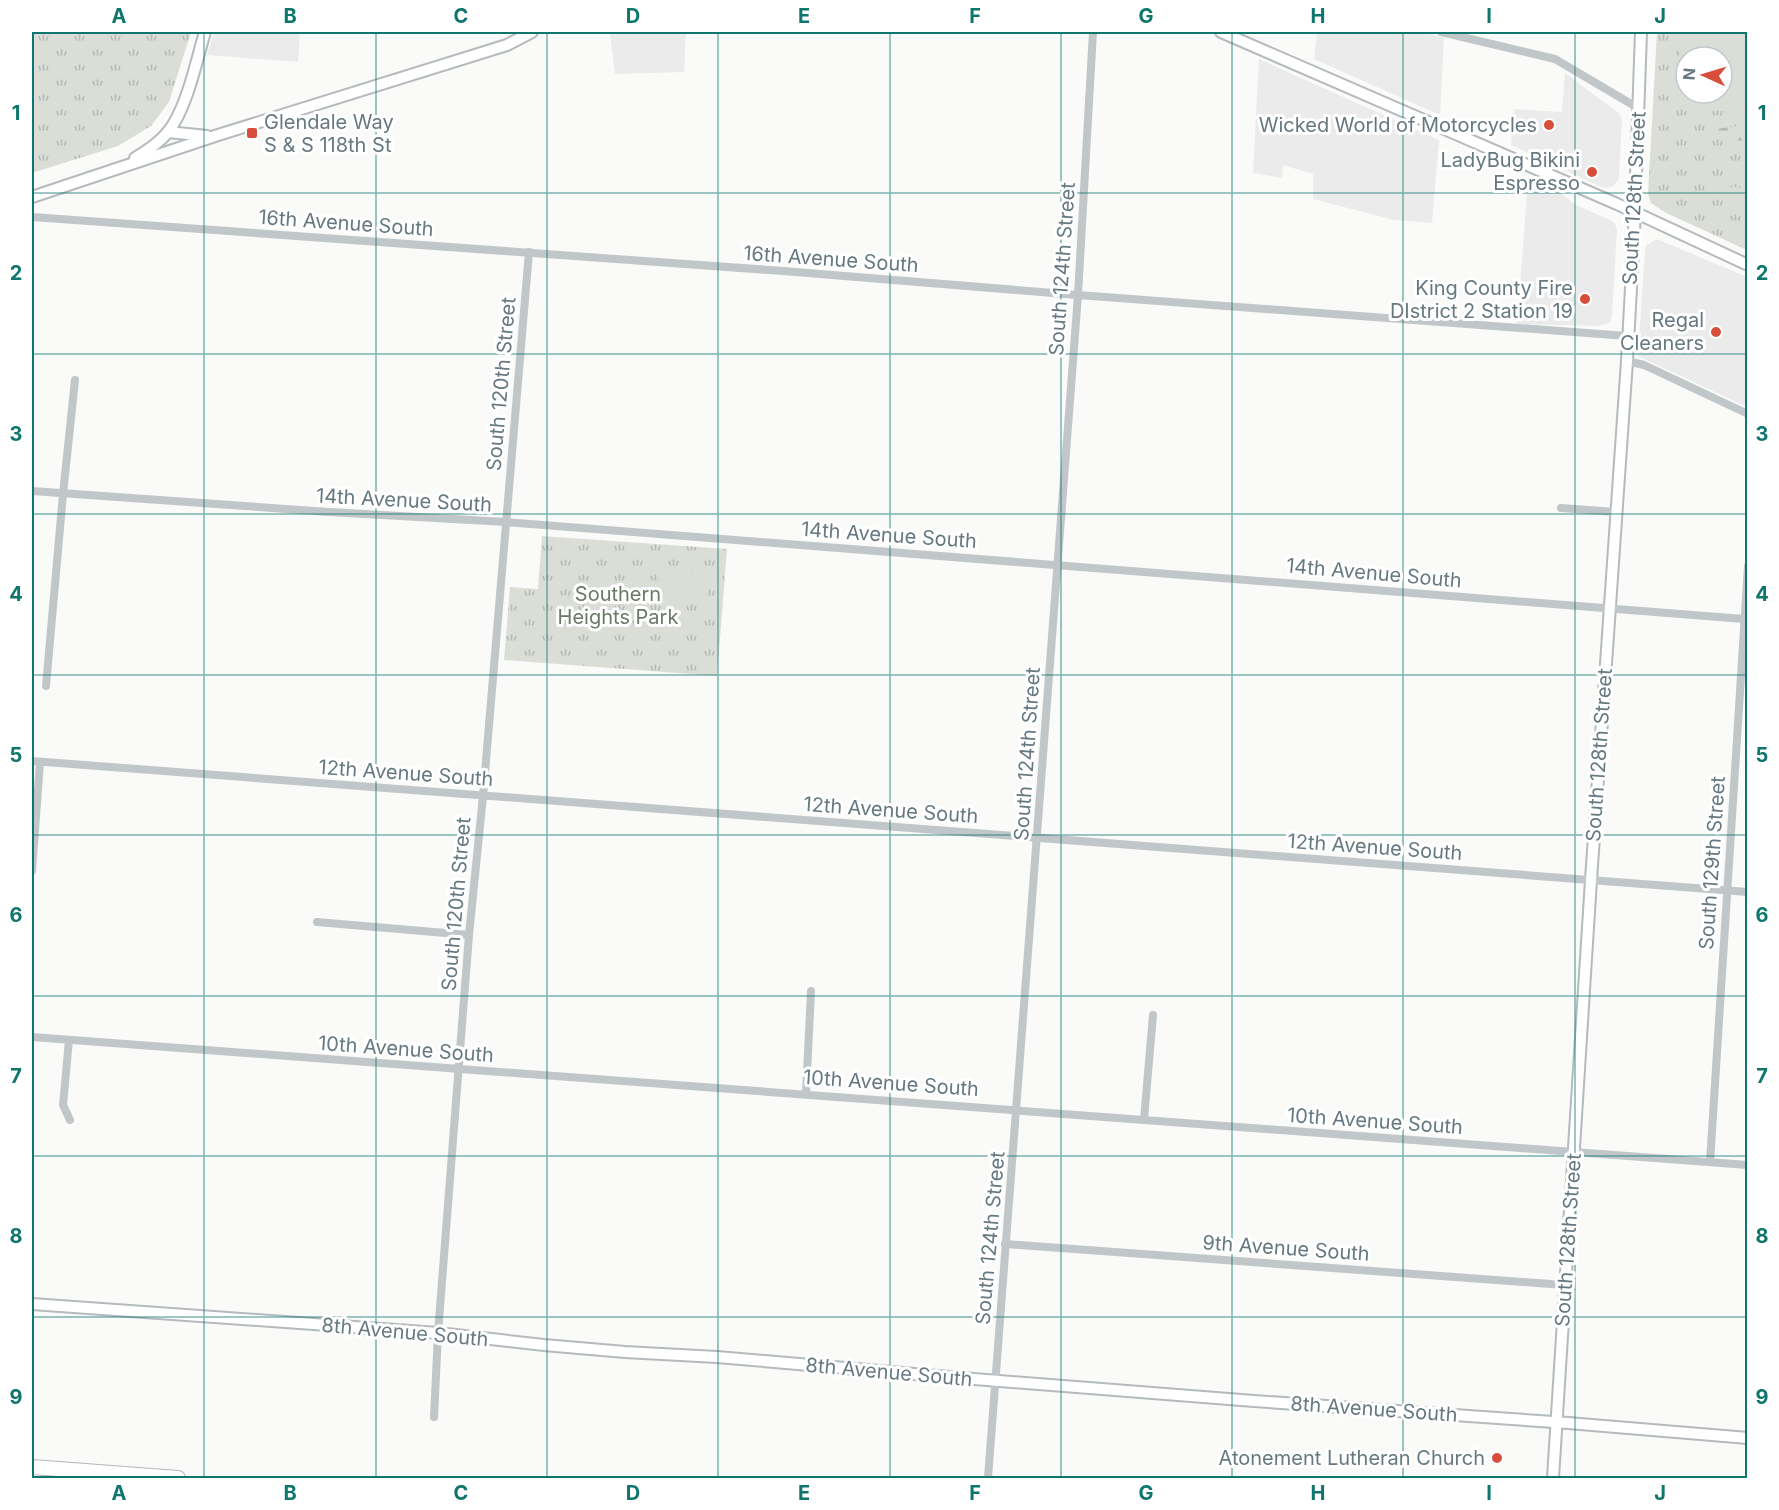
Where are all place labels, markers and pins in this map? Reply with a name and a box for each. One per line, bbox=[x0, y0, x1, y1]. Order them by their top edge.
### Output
place label: Glendale Way S & S 118th St bbox=[264, 110, 394, 157]
place label: Wicked World of Motorcycles bbox=[1259, 113, 1537, 137]
marker: Wicked World of Motorcycles bbox=[1542, 118, 1556, 132]
marker: Glendale Way S & S 118th St bbox=[245, 126, 259, 140]
place label: LadyBug Bikini Espresso bbox=[1441, 148, 1580, 195]
marker: LadyBug Bikini Espresso bbox=[1585, 165, 1599, 179]
place label: King County Fire DIstrict 2 Station 19 bbox=[1390, 276, 1573, 323]
marker: King County Fire DIstrict 2 Station 19 bbox=[1578, 292, 1592, 306]
place label: Regal Cleaners bbox=[1620, 308, 1704, 355]
marker: Regal Cleaners bbox=[1709, 325, 1723, 339]
place label: Atonement Lutheran Church bbox=[1219, 1446, 1485, 1470]
marker: Atonement Lutheran Church bbox=[1490, 1451, 1504, 1465]

